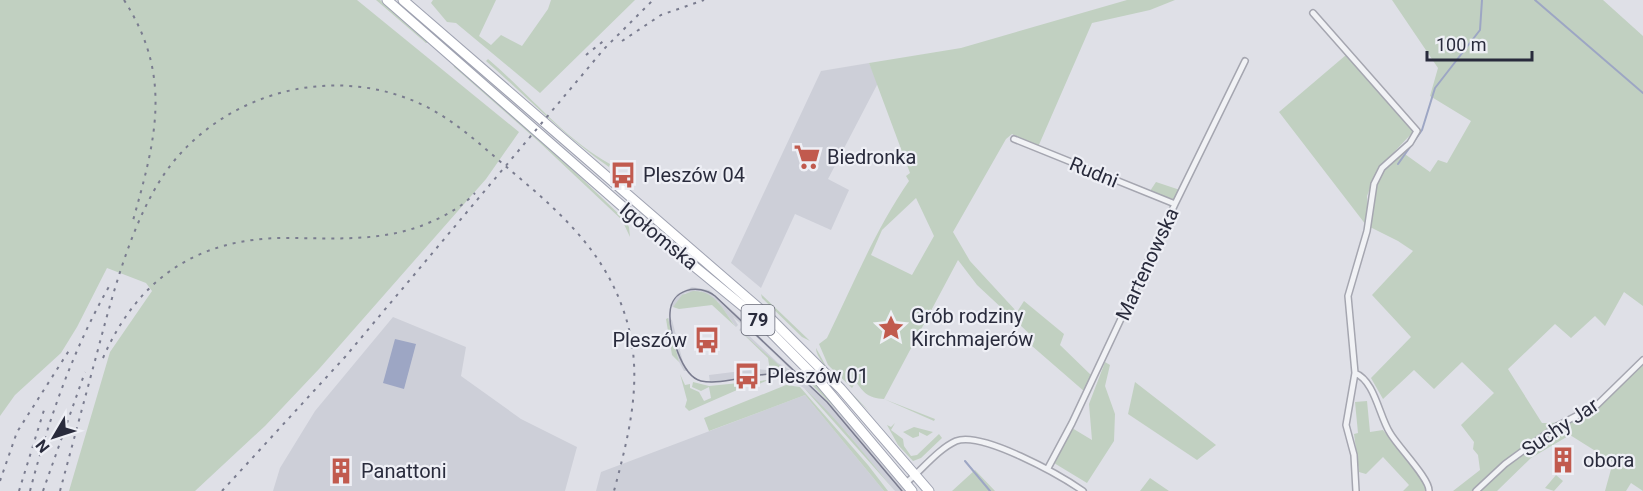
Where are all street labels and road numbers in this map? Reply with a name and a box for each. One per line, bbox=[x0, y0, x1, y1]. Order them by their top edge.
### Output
street label: Rudni bbox=[1066, 151, 1122, 193]
street label: Igołomska bbox=[615, 197, 703, 275]
street label: Martenowska bbox=[1110, 204, 1184, 324]
road number: 79 bbox=[742, 305, 774, 335]
street label: Suchy Jar bbox=[1517, 392, 1603, 461]

